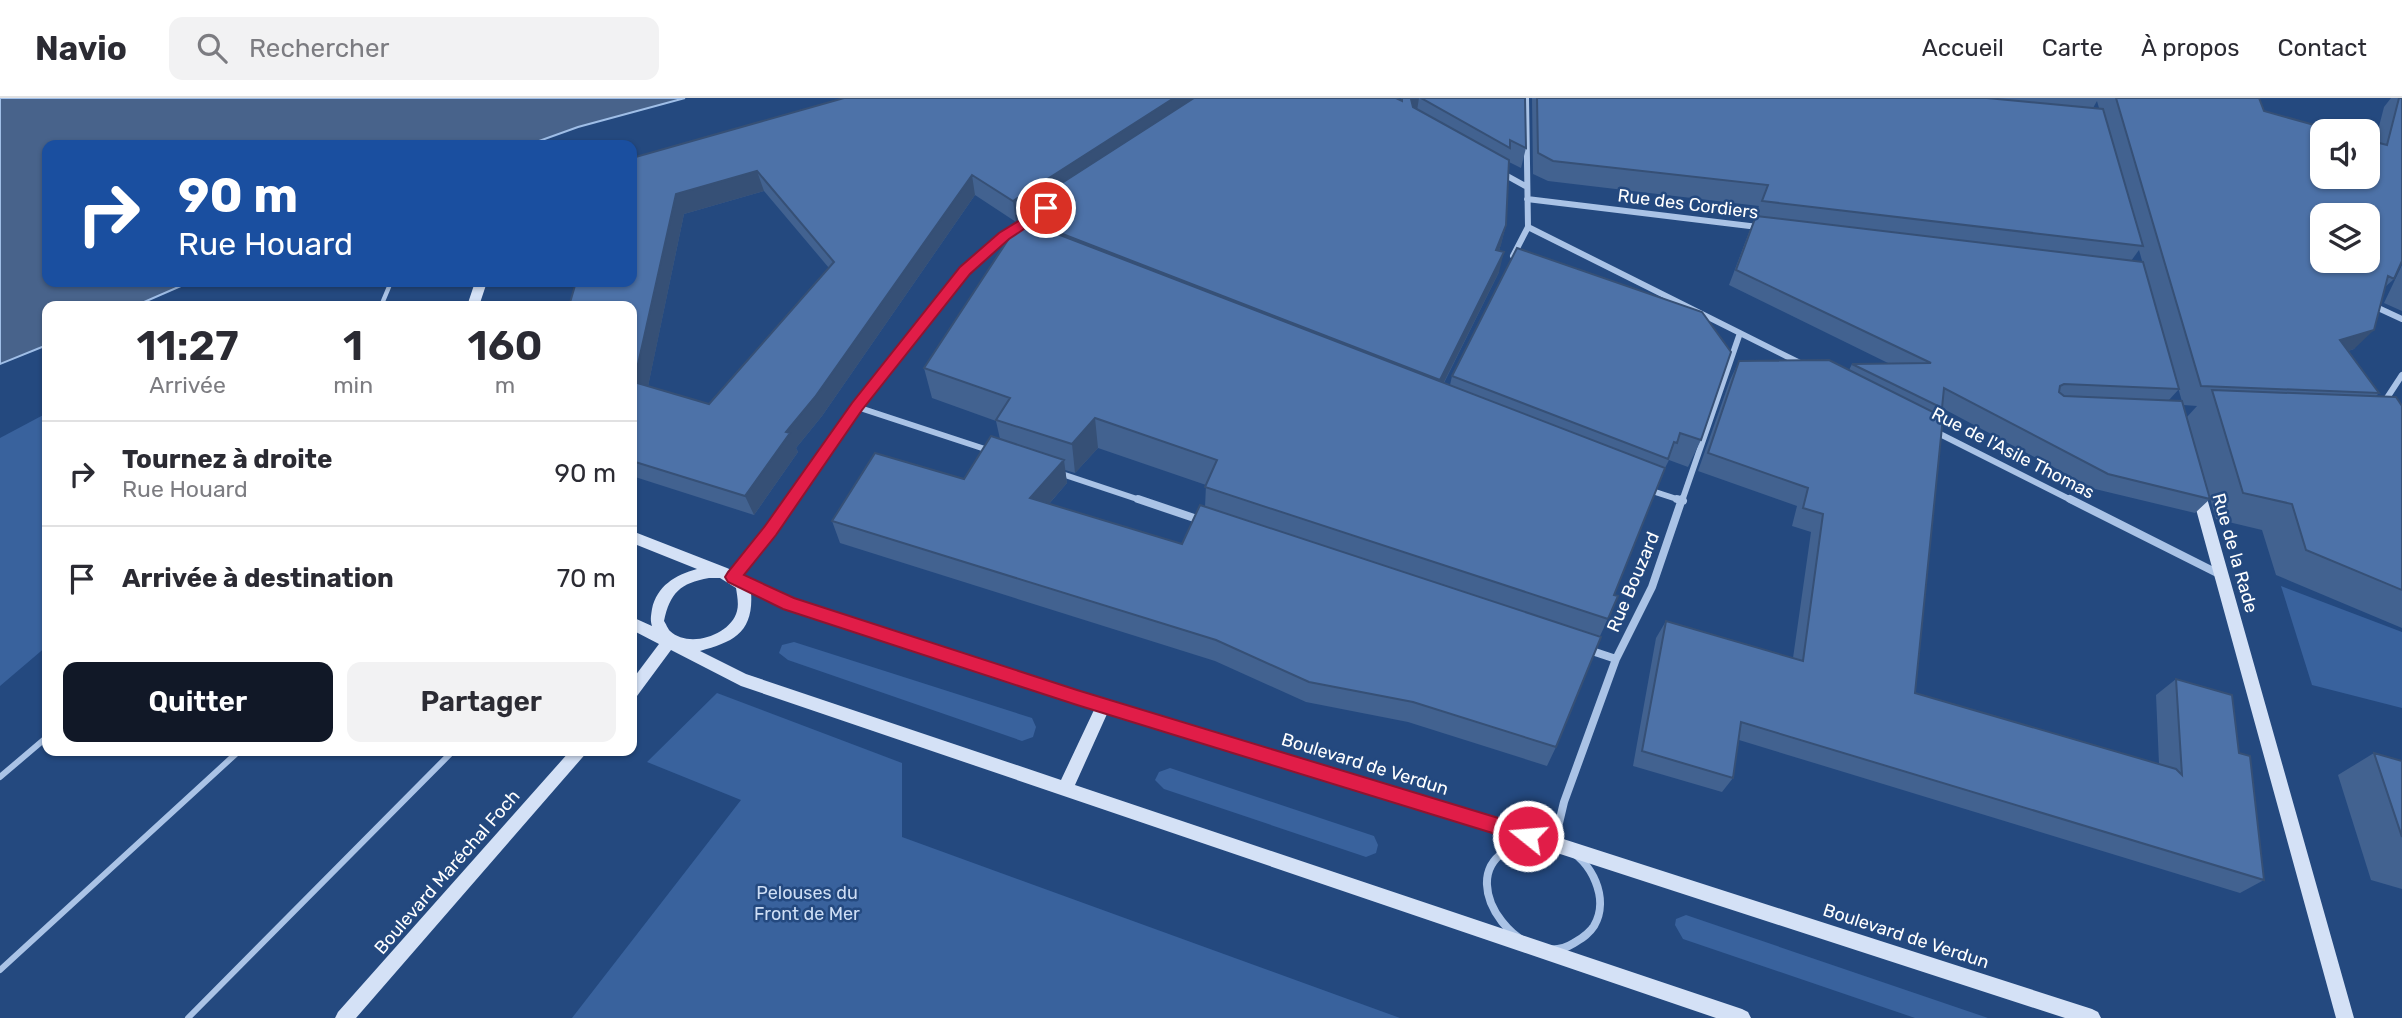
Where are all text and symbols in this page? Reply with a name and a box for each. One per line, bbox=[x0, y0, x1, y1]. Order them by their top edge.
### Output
search box bbox=[169, 17, 659, 80]
text: Navio bbox=[35, 29, 127, 68]
icon: search bbox=[193, 29, 231, 67]
text: Rechercher bbox=[249, 33, 389, 64]
text: Accueil bbox=[1922, 34, 2004, 62]
text: Carte bbox=[2042, 34, 2103, 62]
text: À propos bbox=[2141, 34, 2240, 62]
text: Contact bbox=[2278, 34, 2367, 62]
map controls bbox=[2310, 119, 2380, 273]
button: sound bbox=[2310, 119, 2380, 189]
text: 90 m bbox=[178, 166, 298, 224]
icon: right bbox=[63, 168, 154, 259]
pin bbox=[1016, 178, 1076, 238]
street label: Rue des Cordiers bbox=[1616, 184, 1760, 224]
icon: arrive bbox=[1027, 189, 1065, 227]
button: layers bbox=[2310, 203, 2380, 273]
text: Rue Houard bbox=[178, 225, 353, 263]
text: 11:27 bbox=[136, 321, 239, 371]
text: 1 bbox=[343, 321, 363, 371]
text: 160 bbox=[468, 321, 543, 371]
text: Arrivée bbox=[149, 371, 226, 399]
text: min bbox=[333, 371, 373, 399]
text: m bbox=[495, 371, 515, 399]
street label: Rue de l'Asile Thomas bbox=[1928, 402, 2098, 504]
text: Tournez à droite bbox=[122, 444, 332, 475]
icon: right bbox=[63, 455, 101, 493]
text: 90 m bbox=[555, 458, 616, 489]
text: Rue Houard bbox=[122, 475, 248, 503]
street label: Rue de la Rade bbox=[2207, 491, 2263, 615]
street label: Rue Bouzard bbox=[1602, 529, 1664, 635]
icon: arrive bbox=[63, 560, 101, 598]
text: Arrivée à destination bbox=[122, 563, 394, 594]
text: 70 m bbox=[557, 563, 616, 594]
button: Quitter bbox=[63, 662, 333, 742]
button: Partager bbox=[347, 662, 616, 742]
street label: Boulevard de Verdun bbox=[1279, 728, 1451, 800]
street label: Boulevard Maréchal Foch bbox=[370, 785, 524, 959]
position arrow bbox=[1491, 799, 1565, 873]
park label: Pelouses du Front de Mer bbox=[754, 882, 860, 925]
street label: Boulevard de Verdun bbox=[1820, 899, 1992, 973]

